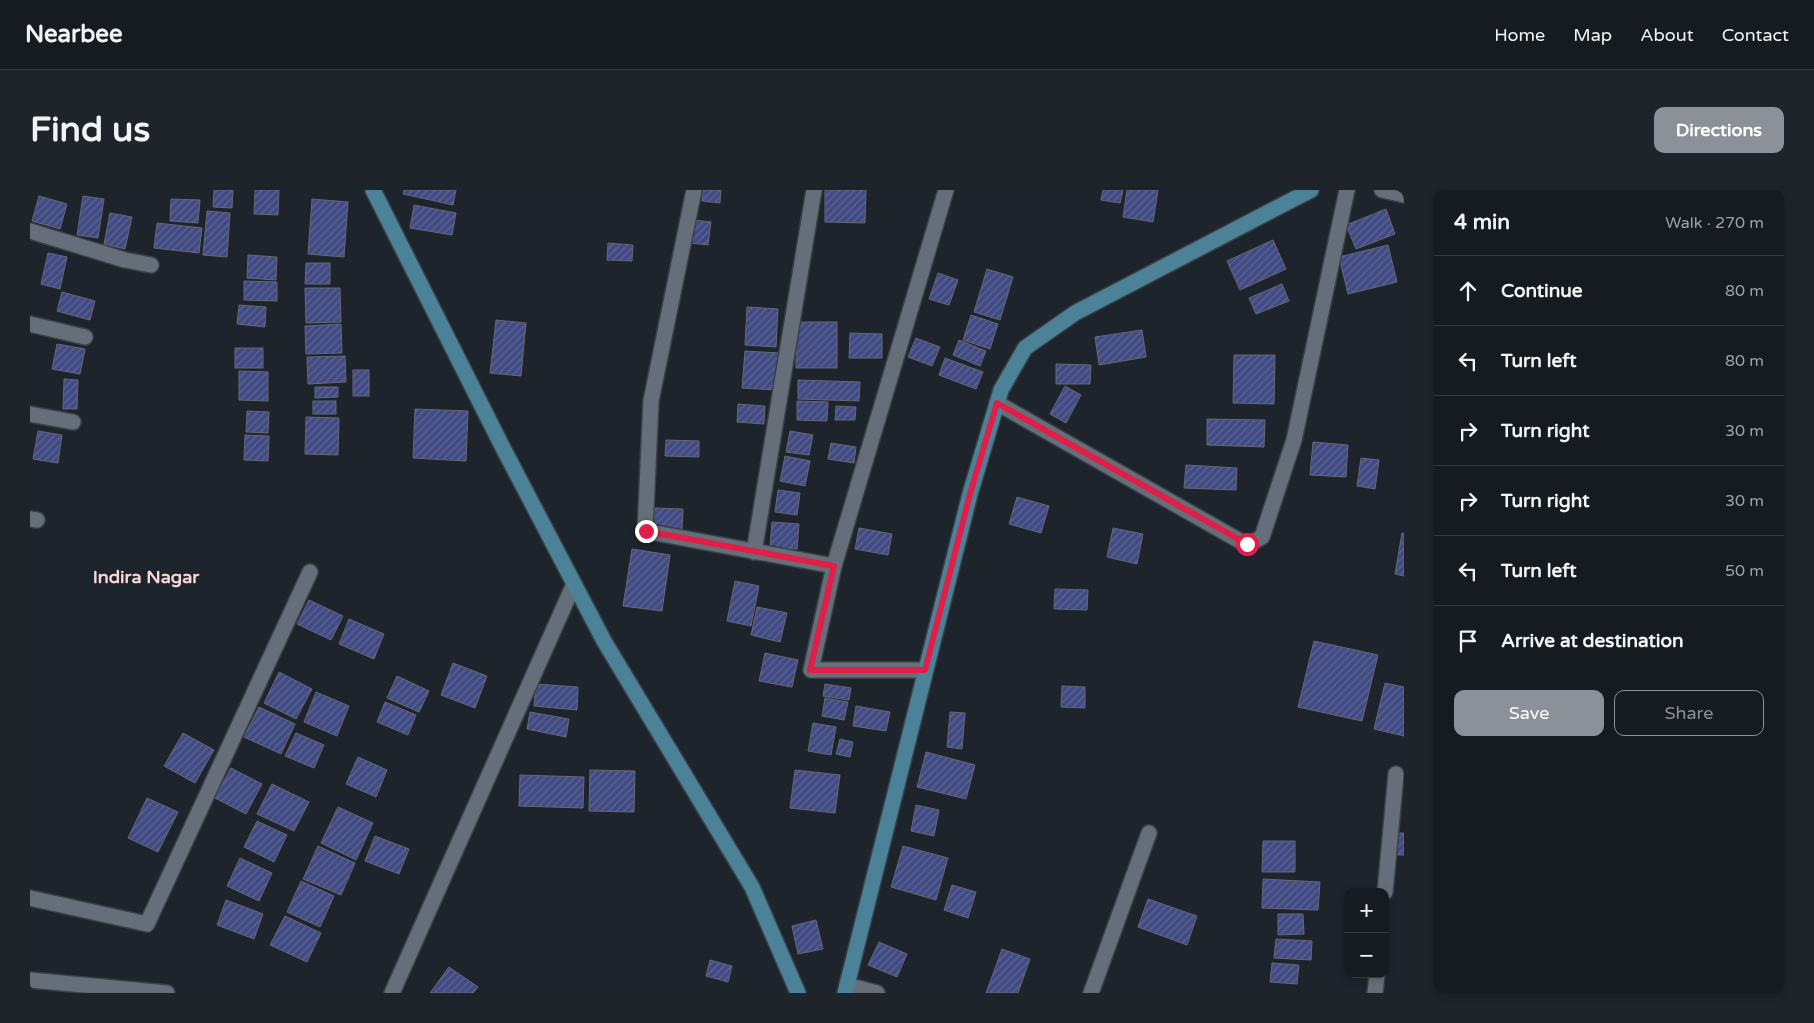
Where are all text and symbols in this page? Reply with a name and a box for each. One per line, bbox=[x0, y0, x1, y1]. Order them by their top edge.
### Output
text: Nearbee bbox=[25, 20, 123, 49]
text: Home bbox=[1494, 24, 1545, 46]
text: Map bbox=[1573, 24, 1612, 46]
text: About bbox=[1640, 24, 1694, 46]
text: Contact bbox=[1722, 24, 1789, 46]
button: Directions bbox=[1654, 107, 1784, 153]
text: Find us bbox=[30, 109, 150, 151]
text: 4 min bbox=[1454, 210, 1510, 235]
text: Walk · 270 m bbox=[1665, 213, 1764, 233]
icon: ahead bbox=[1454, 277, 1482, 305]
text: Continue bbox=[1501, 280, 1583, 302]
text: 80 m bbox=[1725, 281, 1764, 301]
icon: left bbox=[1454, 347, 1482, 375]
text: Turn left bbox=[1501, 350, 1577, 372]
text: 80 m bbox=[1725, 351, 1764, 371]
icon: right bbox=[1454, 417, 1482, 445]
text: Turn right bbox=[1501, 420, 1589, 442]
text: 30 m bbox=[1725, 421, 1764, 441]
icon: right bbox=[1454, 487, 1482, 515]
text: Turn right bbox=[1501, 490, 1589, 512]
text: 30 m bbox=[1725, 491, 1764, 511]
route end bbox=[635, 520, 658, 543]
route start bbox=[1236, 533, 1259, 556]
icon: left bbox=[1454, 557, 1482, 585]
text: Turn left bbox=[1501, 560, 1577, 582]
text: 50 m bbox=[1725, 561, 1764, 581]
district label: Indira Nagar bbox=[93, 566, 200, 588]
icon: arrive bbox=[1454, 627, 1482, 655]
text: Arrive at destination bbox=[1501, 630, 1684, 652]
button: Save bbox=[1454, 690, 1604, 736]
button: Share bbox=[1614, 690, 1764, 736]
map controls bbox=[1344, 888, 1389, 978]
button: + bbox=[1344, 888, 1389, 933]
button: − bbox=[1344, 933, 1389, 978]

